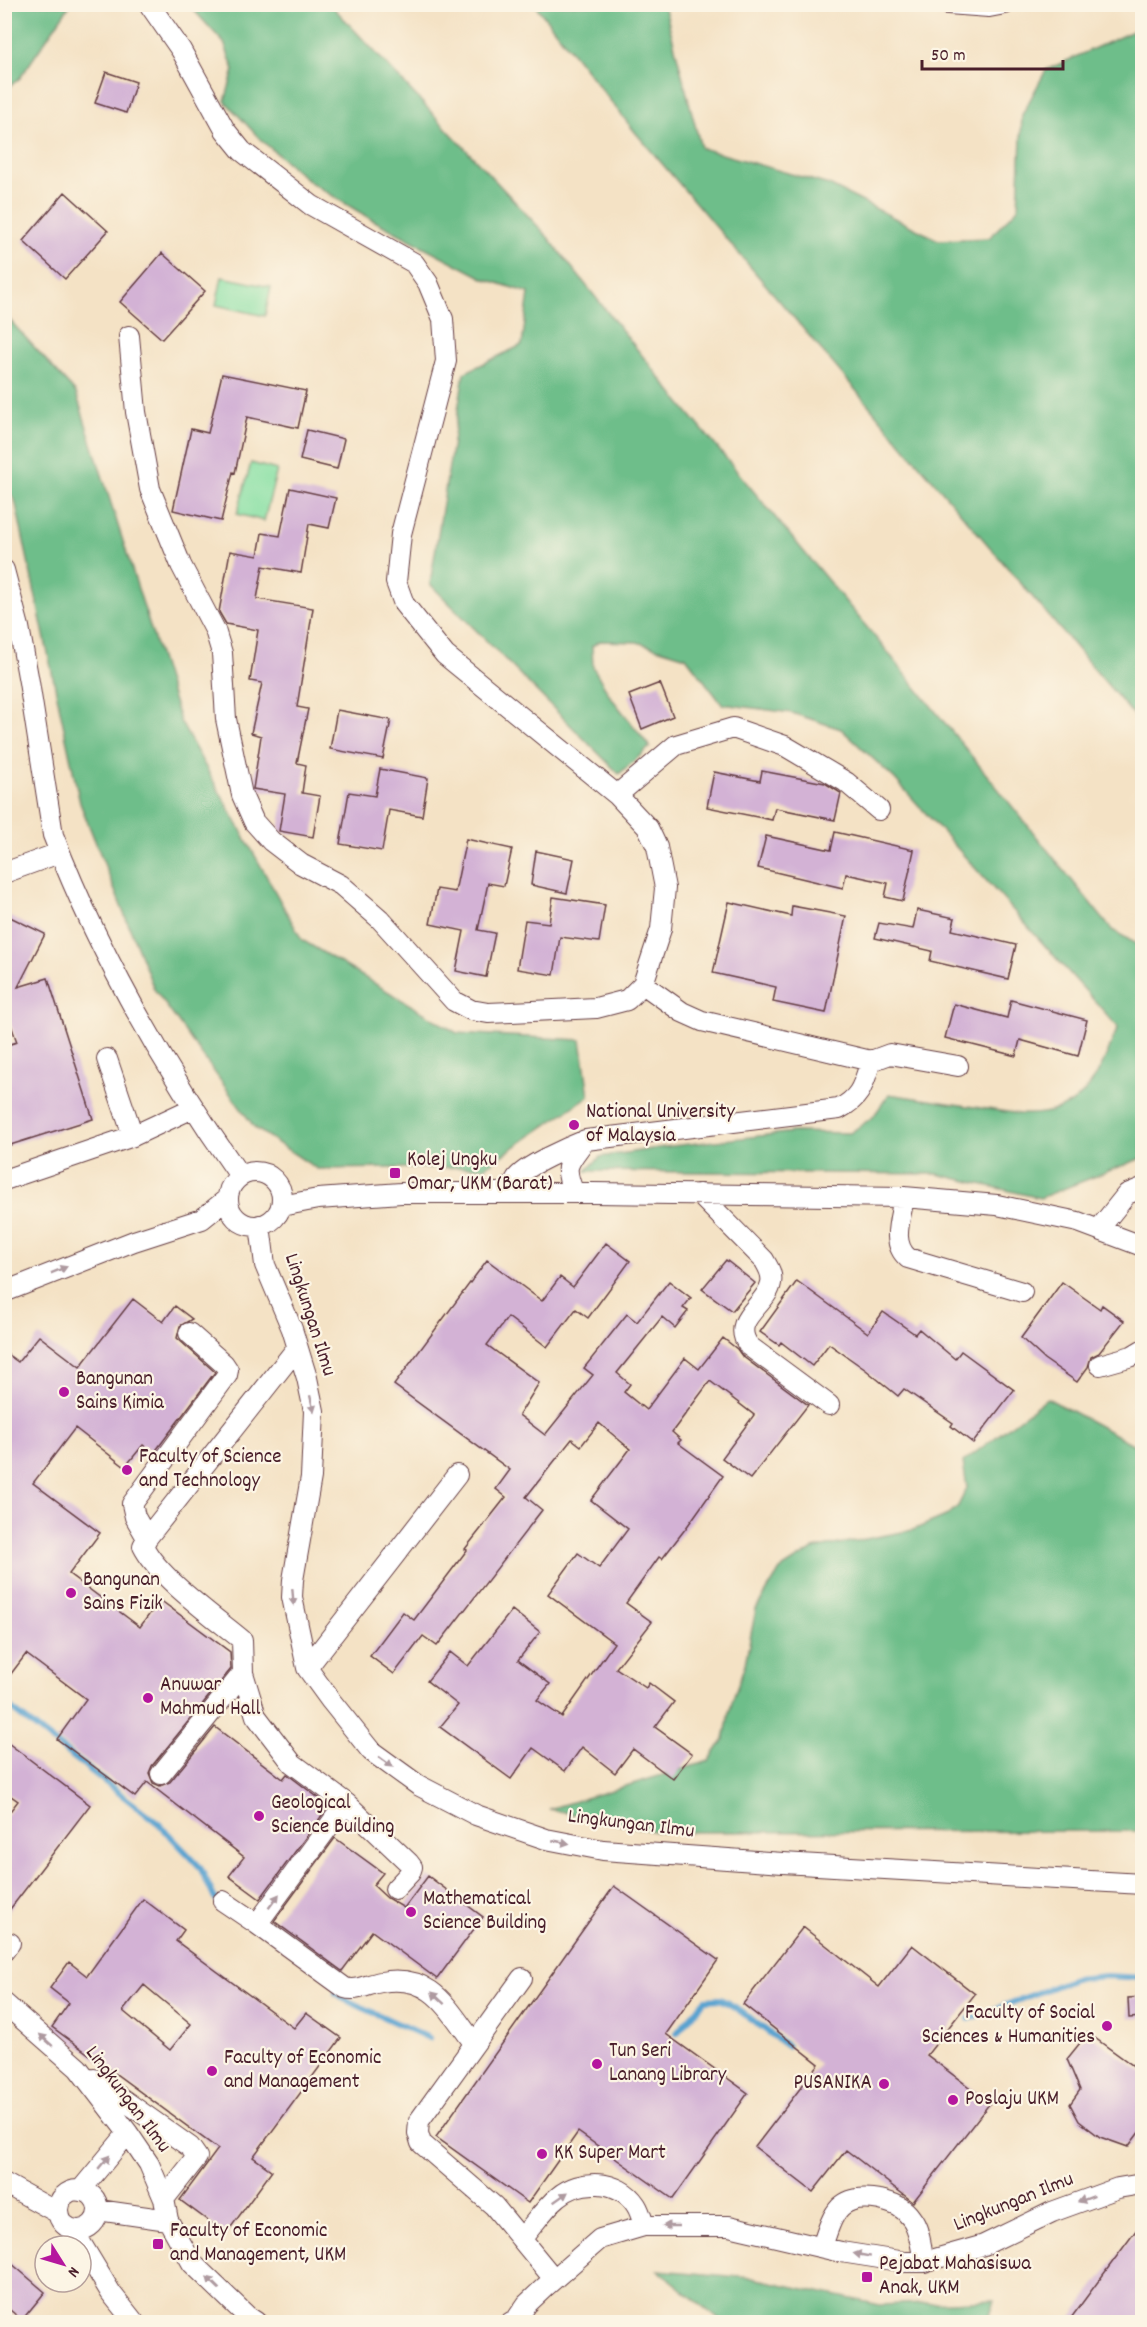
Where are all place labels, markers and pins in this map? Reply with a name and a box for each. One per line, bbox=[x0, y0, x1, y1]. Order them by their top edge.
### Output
place label: National University of Malaysia bbox=[586, 1098, 735, 1152]
marker: National University of Malaysia bbox=[567, 1118, 581, 1132]
place label: Kolej Ungku Omar, UKM (Barat) bbox=[407, 1146, 553, 1200]
marker: Kolej Ungku Omar, UKM (Barat) bbox=[388, 1166, 402, 1180]
place label: Bangunan Sains Kimia bbox=[76, 1365, 165, 1419]
marker: Bangunan Sains Kimia bbox=[57, 1385, 71, 1399]
place label: Faculty of Science and Technology bbox=[139, 1443, 282, 1497]
marker: Faculty of Science and Technology bbox=[120, 1463, 134, 1477]
place label: Bangunan Sains Fizik bbox=[83, 1566, 163, 1620]
marker: Bangunan Sains Fizik bbox=[64, 1586, 78, 1600]
place label: Anuwar Mahmud Hall bbox=[160, 1671, 261, 1725]
marker: Anuwar Mahmud Hall bbox=[141, 1691, 155, 1705]
place label: Geological Science Building bbox=[271, 1789, 394, 1843]
marker: Geological Science Building bbox=[252, 1809, 266, 1823]
place label: Mathematical Science Building bbox=[423, 1885, 546, 1939]
marker: Mathematical Science Building bbox=[404, 1905, 418, 1919]
place label: Faculty of Social Sciences & Humanities bbox=[922, 1999, 1095, 2053]
marker: Faculty of Social Sciences & Humanities bbox=[1100, 2019, 1114, 2033]
place label: Tun Seri Lanang Library bbox=[609, 2037, 727, 2091]
place label: Faculty of Economic and Management bbox=[224, 2044, 381, 2098]
marker: Tun Seri Lanang Library bbox=[590, 2057, 604, 2071]
marker: Faculty of Economic and Management bbox=[205, 2064, 219, 2078]
place label: PUSANIKA bbox=[794, 2069, 872, 2099]
marker: PUSANIKA bbox=[877, 2077, 891, 2091]
place label: Poslaju UKM bbox=[965, 2085, 1059, 2115]
marker: Poslaju UKM bbox=[946, 2093, 960, 2107]
place label: KK Super Mart bbox=[554, 2139, 666, 2169]
marker: KK Super Mart bbox=[535, 2147, 549, 2161]
place label: Faculty of Economic and Management, UKM bbox=[170, 2217, 346, 2271]
marker: Faculty of Economic and Management, UKM bbox=[151, 2237, 165, 2251]
place label: Pejabat Mahasiswa Anak, UKM bbox=[879, 2250, 1032, 2304]
marker: Pejabat Mahasiswa Anak, UKM bbox=[860, 2270, 874, 2284]

